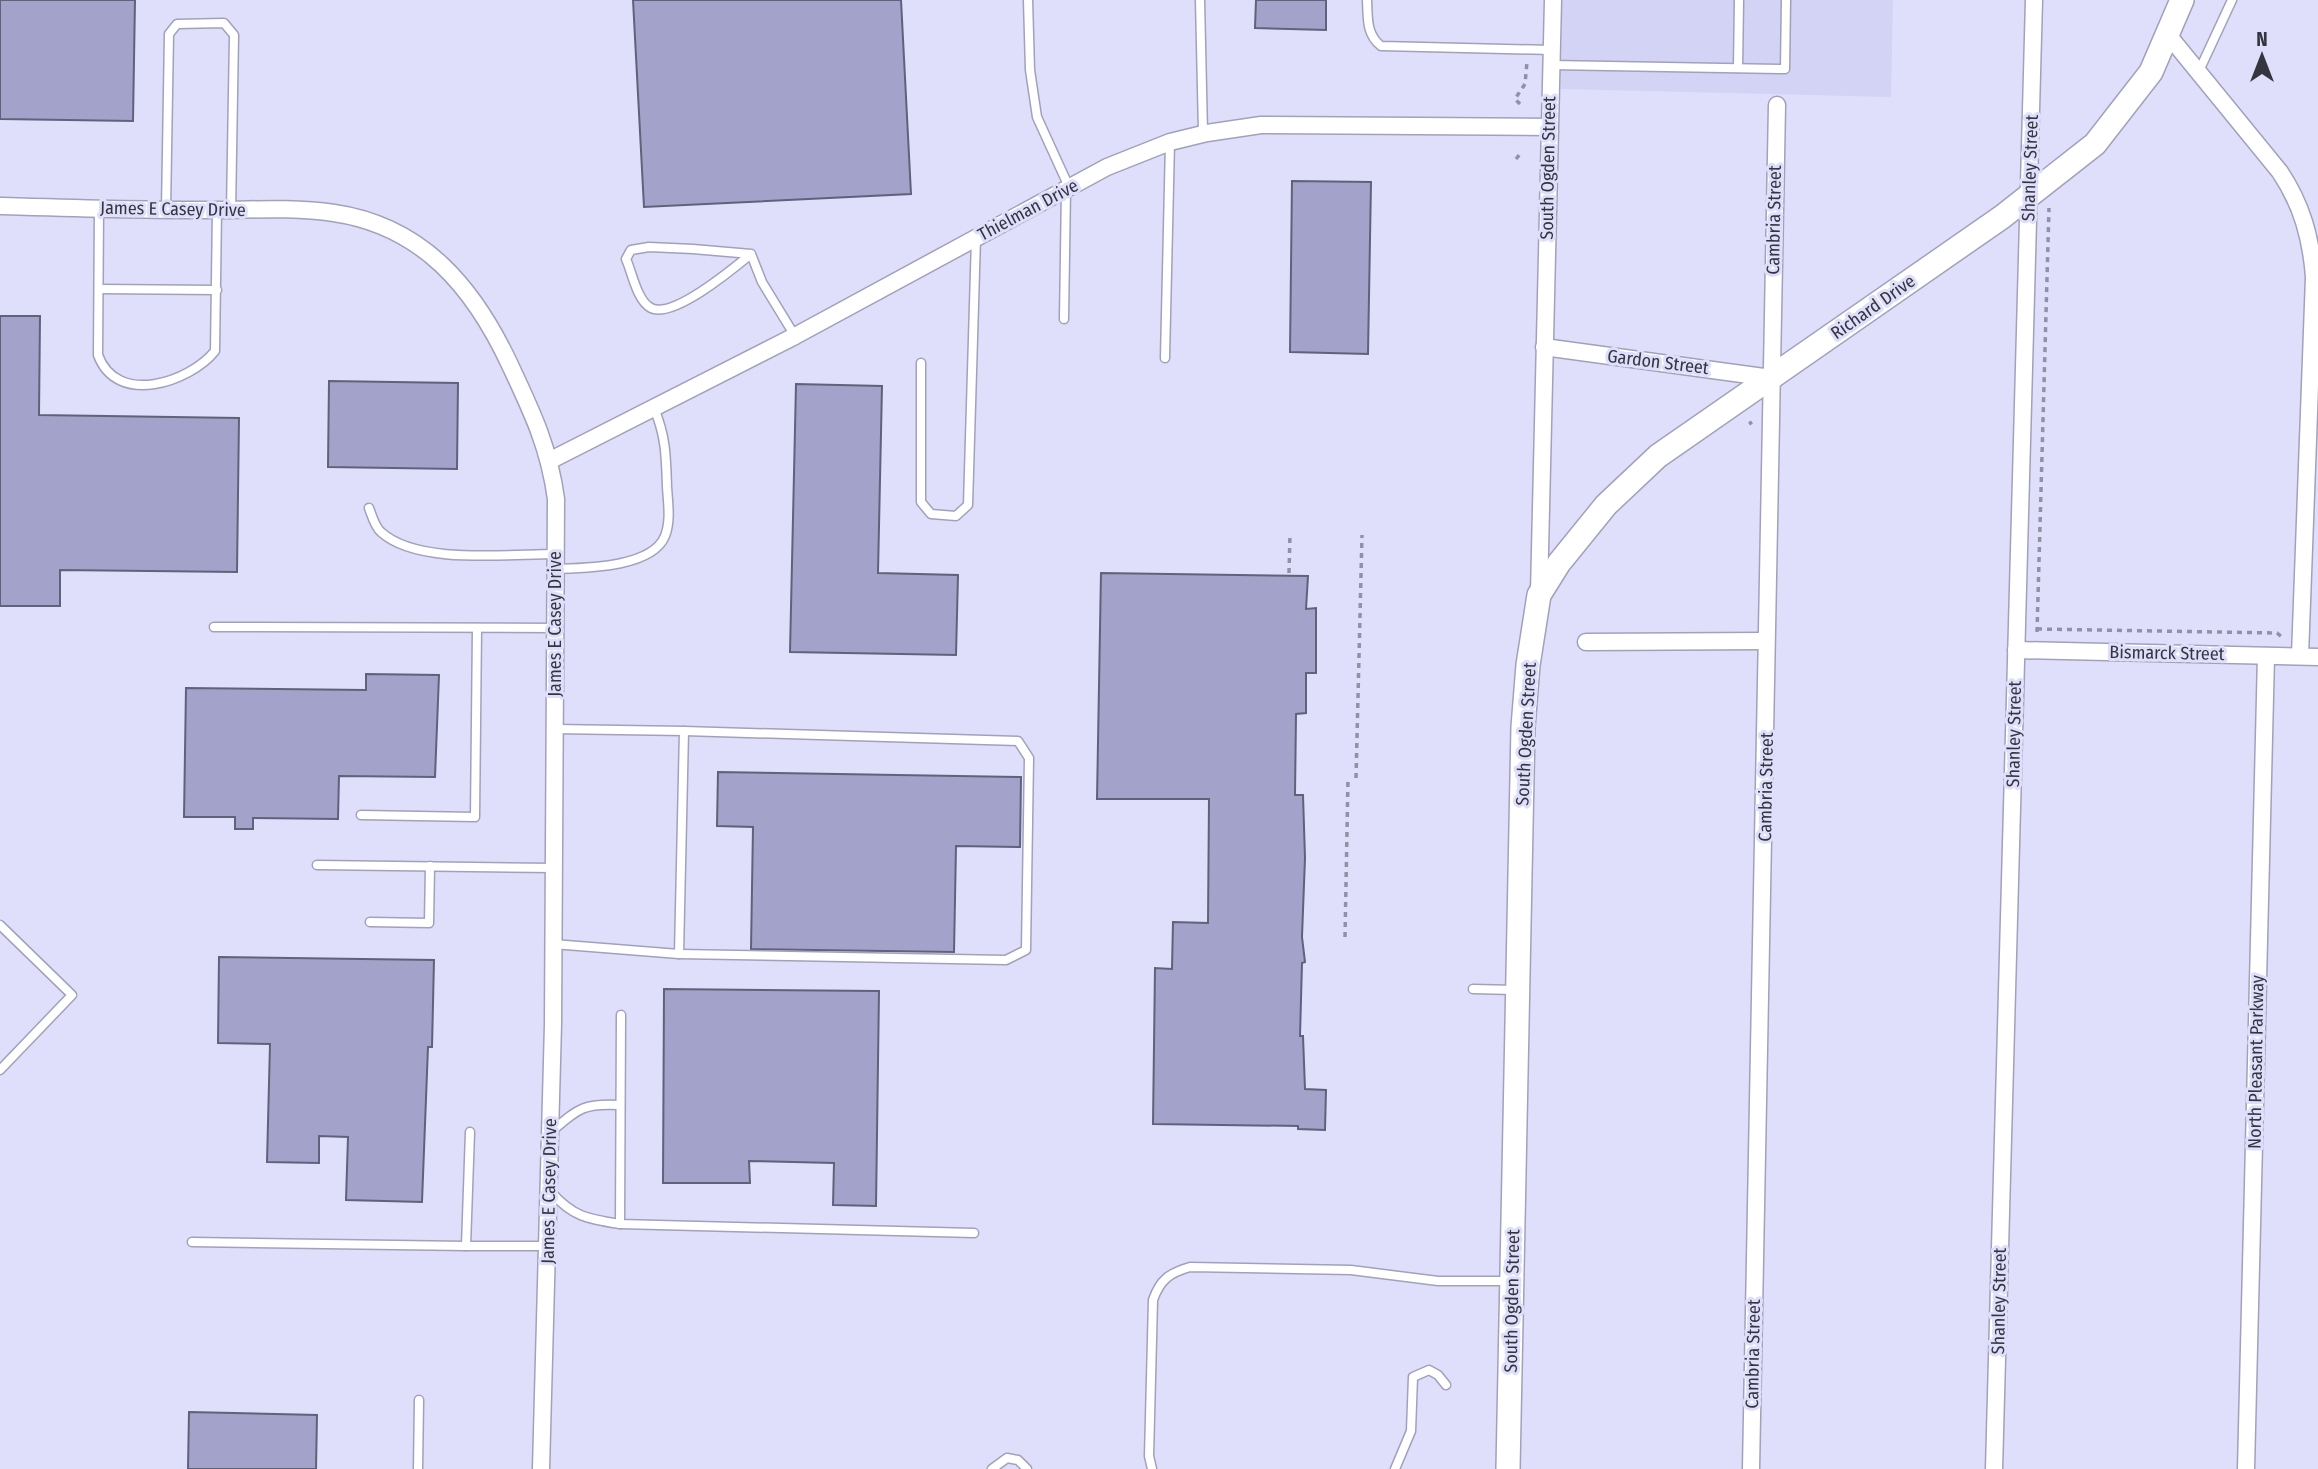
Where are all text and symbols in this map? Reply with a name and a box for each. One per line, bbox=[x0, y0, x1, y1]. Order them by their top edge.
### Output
north arrow bbox=[2227, 21, 2297, 91]
text: N bbox=[2256, 28, 2268, 51]
street label: South Ogden Street bbox=[1536, 96, 1560, 240]
street label: Shanley Street bbox=[2017, 114, 2043, 222]
street label: Cambria Street bbox=[1762, 165, 1786, 275]
street label: Thielman Drive bbox=[974, 174, 1082, 246]
street label: James E Casey Drive bbox=[100, 197, 246, 221]
street label: Richard Drive bbox=[1827, 270, 1920, 344]
street label: Gardon Street bbox=[1606, 345, 1710, 379]
street label: James E Casey Drive bbox=[544, 551, 566, 697]
street label: Bismarck Street bbox=[2109, 641, 2225, 665]
street label: South Ogden Street bbox=[1511, 662, 1541, 806]
street label: Shanley Street bbox=[2002, 680, 2026, 788]
street label: Cambria Street bbox=[1754, 732, 1778, 842]
street label: North Pleasant Parkway bbox=[2243, 975, 2269, 1149]
street label: James E Casey Drive bbox=[537, 1118, 561, 1264]
street label: South Ogden Street bbox=[1500, 1229, 1524, 1373]
street label: Shanley Street bbox=[1987, 1247, 2011, 1355]
street label: Cambria Street bbox=[1741, 1299, 1765, 1409]

